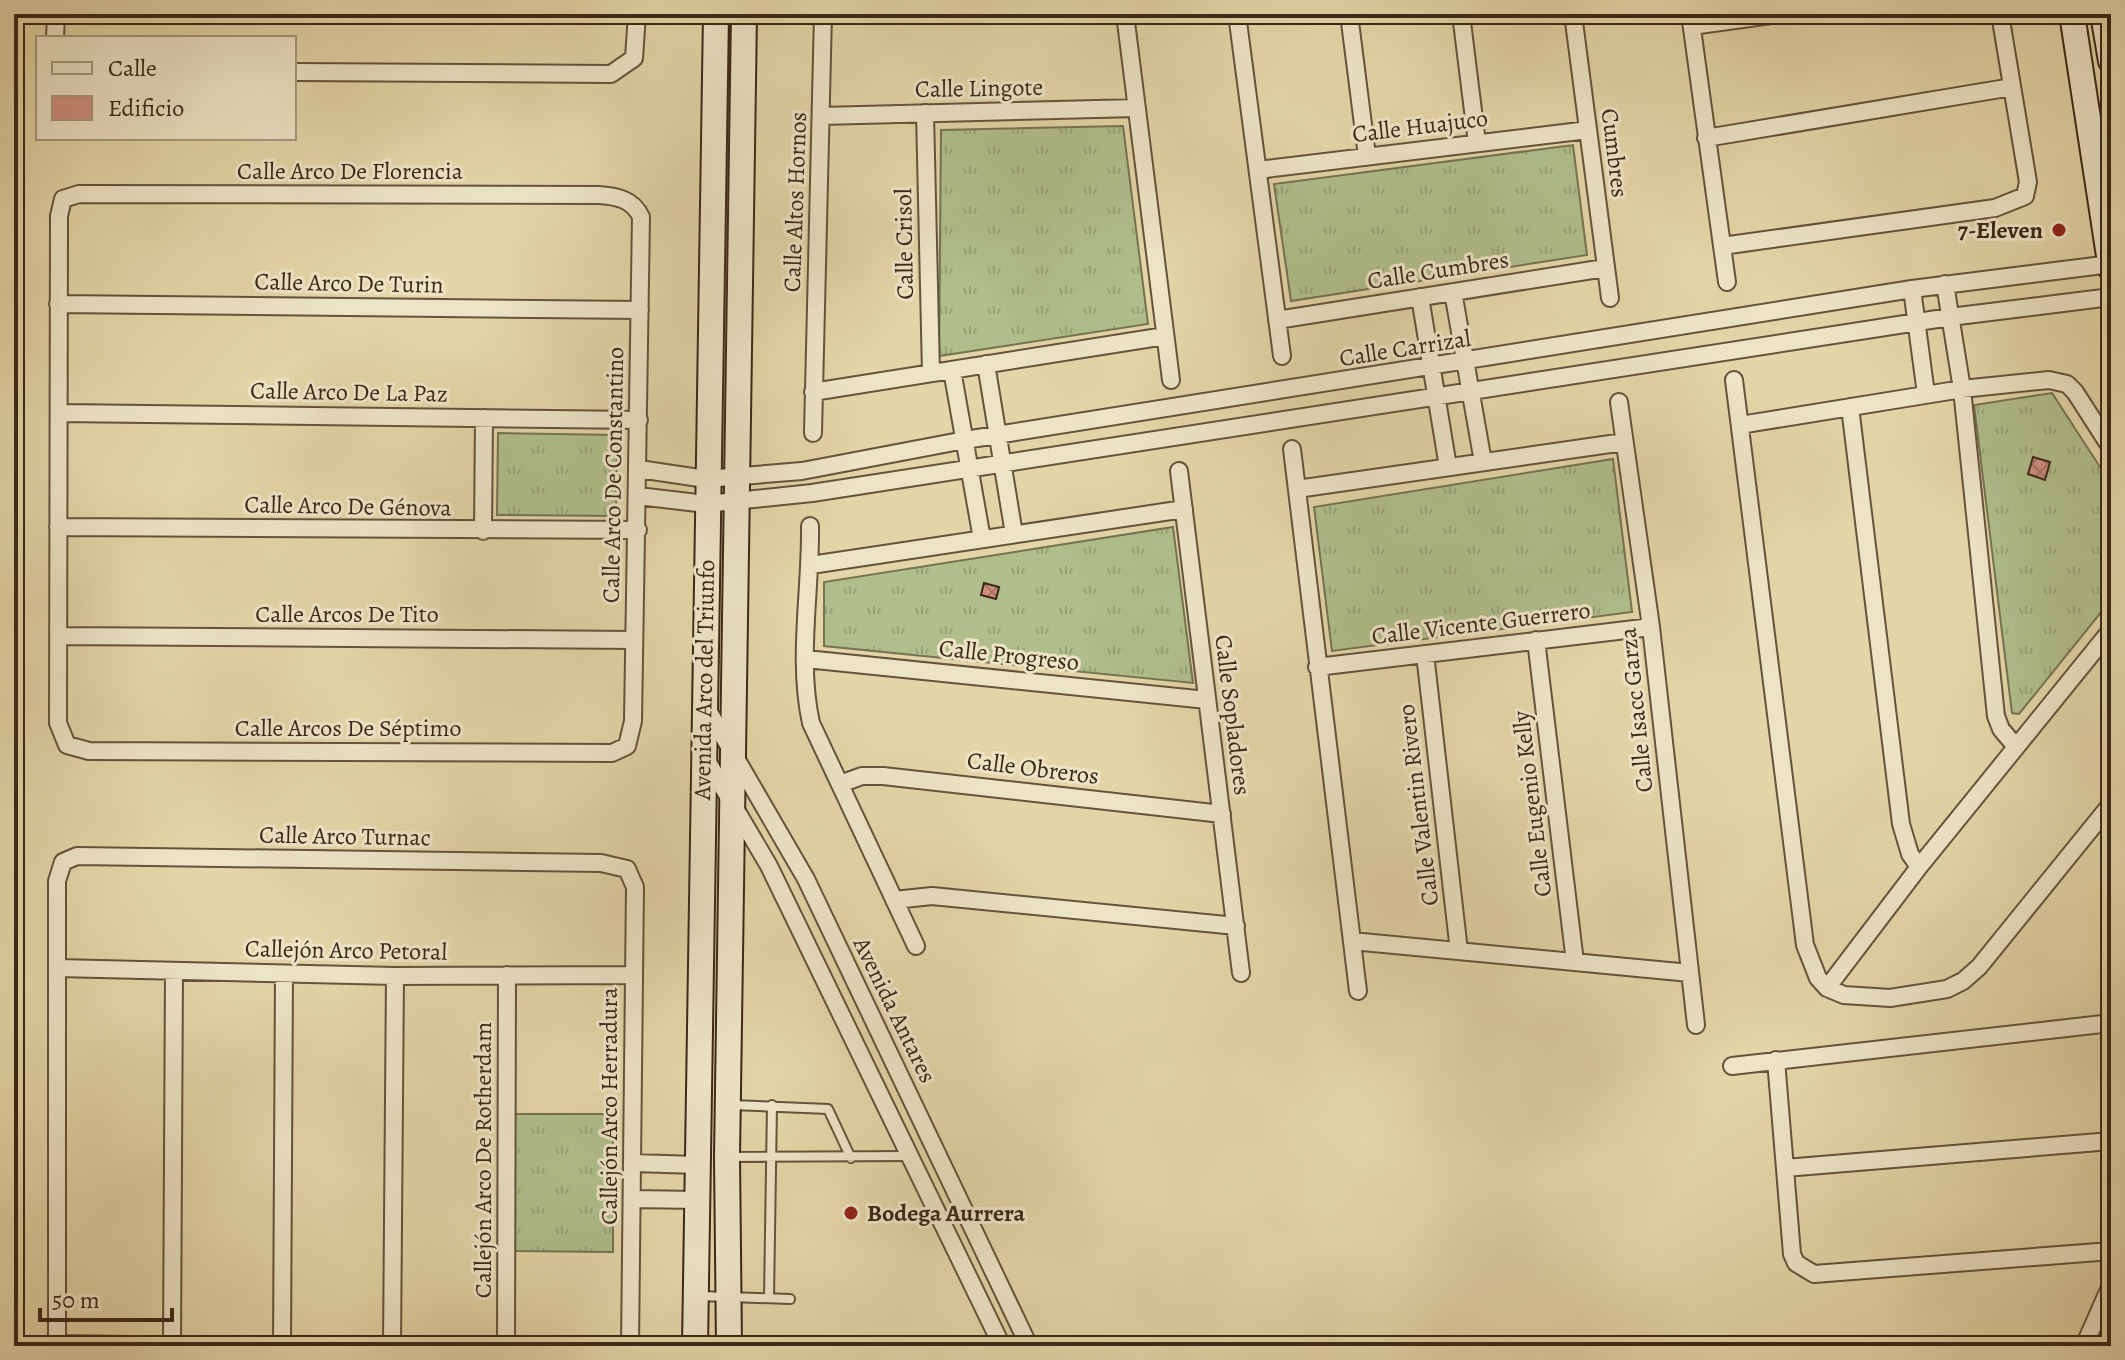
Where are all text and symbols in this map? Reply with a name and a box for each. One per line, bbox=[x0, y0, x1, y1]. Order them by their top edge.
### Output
legend bbox=[36, 36, 296, 140]
text: Calle bbox=[108, 52, 157, 84]
street label: Calle Lingote bbox=[915, 71, 1043, 105]
text: Edificio bbox=[108, 92, 184, 124]
street label: Calle Huajuco bbox=[1350, 102, 1490, 150]
street label: Cumbres bbox=[1594, 107, 1636, 199]
street label: Calle Altos Hornos bbox=[776, 111, 814, 293]
street label: Calle Arco De Florencia bbox=[237, 155, 464, 187]
street label: Calle Crisol bbox=[887, 188, 921, 300]
place label: 7-Eleven bbox=[1958, 214, 2044, 246]
marker: 7-Eleven bbox=[2050, 221, 2068, 239]
street label: Calle Cumbres bbox=[1365, 243, 1511, 297]
street label: Calle Arco De Turin bbox=[254, 265, 444, 301]
street label: Calle Carrizal bbox=[1337, 322, 1473, 374]
street label: Calle Arco De Constantino bbox=[595, 347, 631, 603]
street label: Calle Arco De La Paz bbox=[250, 374, 448, 410]
street label: Calle Arco De Génova bbox=[244, 488, 453, 524]
street label: Avenida Arco del Triunfo bbox=[686, 559, 722, 802]
street label: Calle Vicente Guerrero bbox=[1370, 594, 1592, 652]
street label: Calle Arcos De Tito bbox=[255, 598, 439, 630]
street label: Calle Isacc Garza bbox=[1611, 625, 1661, 794]
street label: Calle Progreso bbox=[937, 632, 1081, 678]
street label: Calle Sopladores bbox=[1207, 633, 1259, 797]
street label: Calle Valentin Rivero bbox=[1390, 702, 1446, 908]
street label: Calle Eugenio Kelly bbox=[1505, 709, 1559, 899]
street label: Calle Arcos De Séptimo bbox=[235, 712, 461, 744]
street label: Calle Obreros bbox=[965, 744, 1101, 792]
street label: Calle Arco Turnac bbox=[259, 819, 431, 853]
street label: Avenida Antares bbox=[845, 931, 944, 1088]
street label: Callejón Arco Petoral bbox=[245, 932, 448, 968]
street label: Callejón Arco Herradura bbox=[593, 987, 625, 1225]
street label: Callejón Arco De Rotherdam bbox=[467, 1022, 499, 1298]
place label: Bodega Aurrera bbox=[867, 1197, 1026, 1229]
marker: Bodega Aurrera bbox=[842, 1204, 860, 1222]
scale bar bbox=[40, 1272, 172, 1322]
text: 50 m bbox=[52, 1284, 100, 1316]

